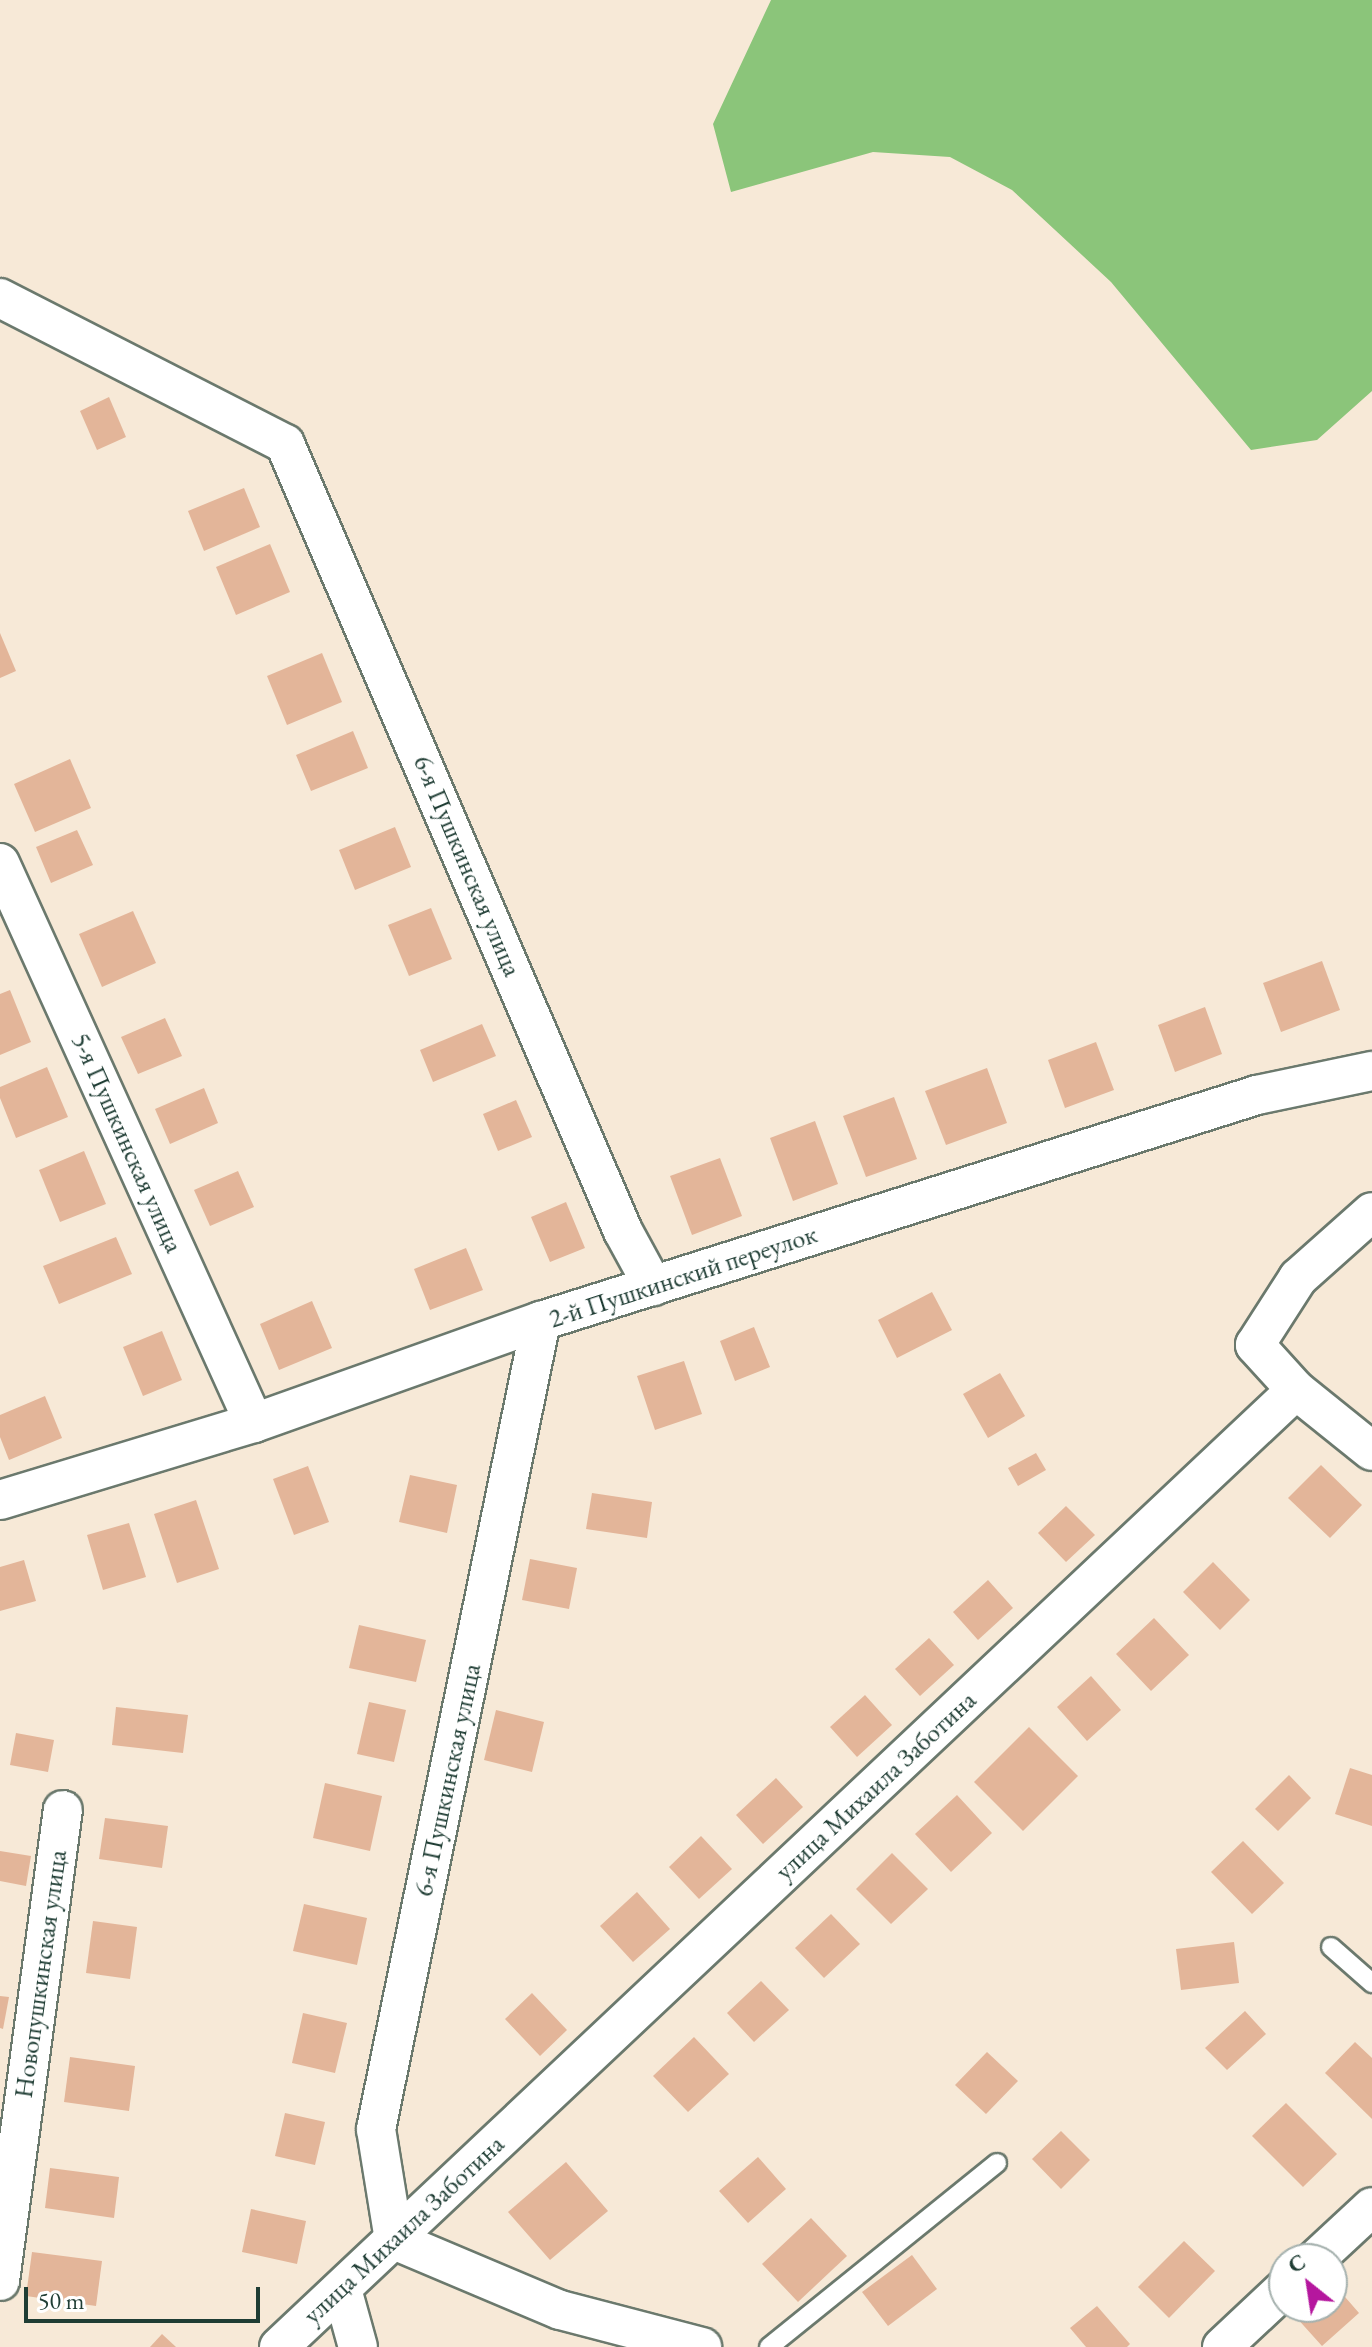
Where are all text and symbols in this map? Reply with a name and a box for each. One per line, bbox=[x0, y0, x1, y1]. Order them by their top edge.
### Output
street label: 6-я Пушкинская улица bbox=[406, 751, 528, 981]
street label: 5-я Пушкинская улица bbox=[65, 1028, 189, 1258]
street label: 2-й Пушкинский переулок bbox=[545, 1219, 821, 1335]
street label: 6-я Пушкинская улица bbox=[408, 1661, 488, 1899]
street label: улица Михаила Заботина bbox=[769, 1685, 983, 1887]
street label: Новопушкинская улица bbox=[8, 1848, 74, 2100]
street label: улица Михаила Заботина bbox=[297, 2129, 511, 2331]
north arrow bbox=[1268, 2243, 1348, 2323]
text: С bbox=[1283, 2247, 1311, 2280]
scale bar bbox=[28, 2271, 264, 2321]
text: 50 m bbox=[38, 2285, 85, 2316]

